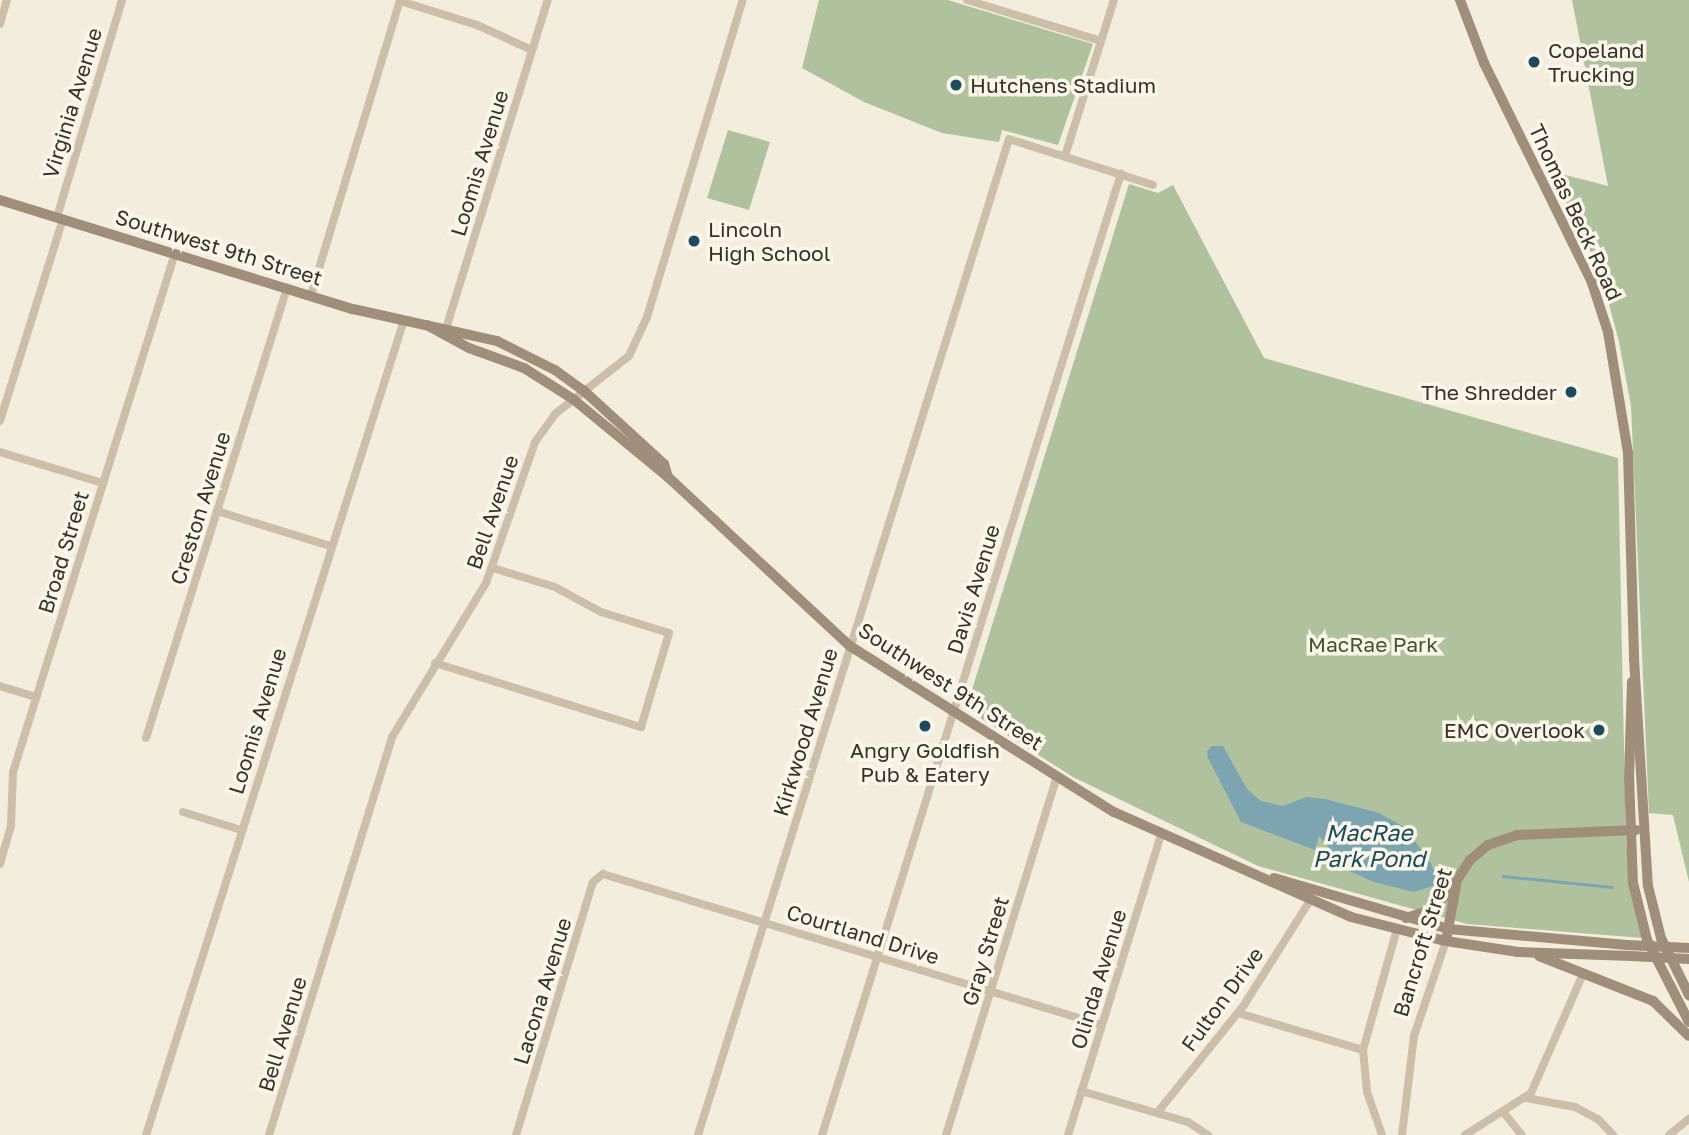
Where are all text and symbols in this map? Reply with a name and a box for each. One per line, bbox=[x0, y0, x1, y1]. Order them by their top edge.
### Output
street label: Virginia Avenue bbox=[37, 25, 107, 181]
place label: Copeland Trucking bbox=[1548, 37, 1644, 87]
marker: Copeland Trucking bbox=[1526, 54, 1542, 70]
place label: Hutchens Stadium bbox=[970, 72, 1156, 98]
marker: Hutchens Stadium bbox=[948, 77, 964, 93]
street label: Loomis Avenue bbox=[445, 87, 513, 239]
street label: Thomas Beck Road bbox=[1524, 120, 1628, 304]
street label: Southwest 9th Street bbox=[112, 204, 326, 290]
place label: Lincoln High School bbox=[708, 216, 830, 266]
marker: Lincoln High School bbox=[686, 233, 702, 249]
place label: The Shredder bbox=[1421, 379, 1557, 405]
marker: The Shredder bbox=[1563, 384, 1579, 400]
street label: Creston Avenue bbox=[165, 428, 235, 588]
street label: Bell Avenue bbox=[461, 452, 523, 572]
street label: Broad Street bbox=[32, 488, 94, 616]
street label: Davis Avenue bbox=[941, 521, 1005, 657]
street label: Southwest 9th Street bbox=[854, 617, 1048, 755]
park label: MacRae Park bbox=[1308, 631, 1438, 657]
street label: Loomis Avenue bbox=[223, 645, 291, 797]
street label: Kirkwood Avenue bbox=[767, 645, 843, 819]
place label: EMC Overlook bbox=[1444, 717, 1585, 743]
marker: Angry Goldfish Pub & Eatery bbox=[917, 718, 933, 734]
marker: EMC Overlook bbox=[1591, 722, 1607, 738]
place label: Angry Goldfish Pub & Eatery bbox=[850, 737, 1000, 787]
water label: MacRae Park Pond bbox=[1313, 818, 1425, 872]
street label: Bancroft Street bbox=[1387, 865, 1457, 1019]
street label: Gray Street bbox=[956, 893, 1014, 1009]
street label: Courtland Drive bbox=[784, 899, 942, 969]
street label: Olinda Avenue bbox=[1065, 906, 1131, 1052]
street label: Lacona Avenue bbox=[508, 915, 576, 1067]
street label: Fulton Drive bbox=[1176, 942, 1268, 1056]
street label: Bell Avenue bbox=[253, 973, 311, 1095]

